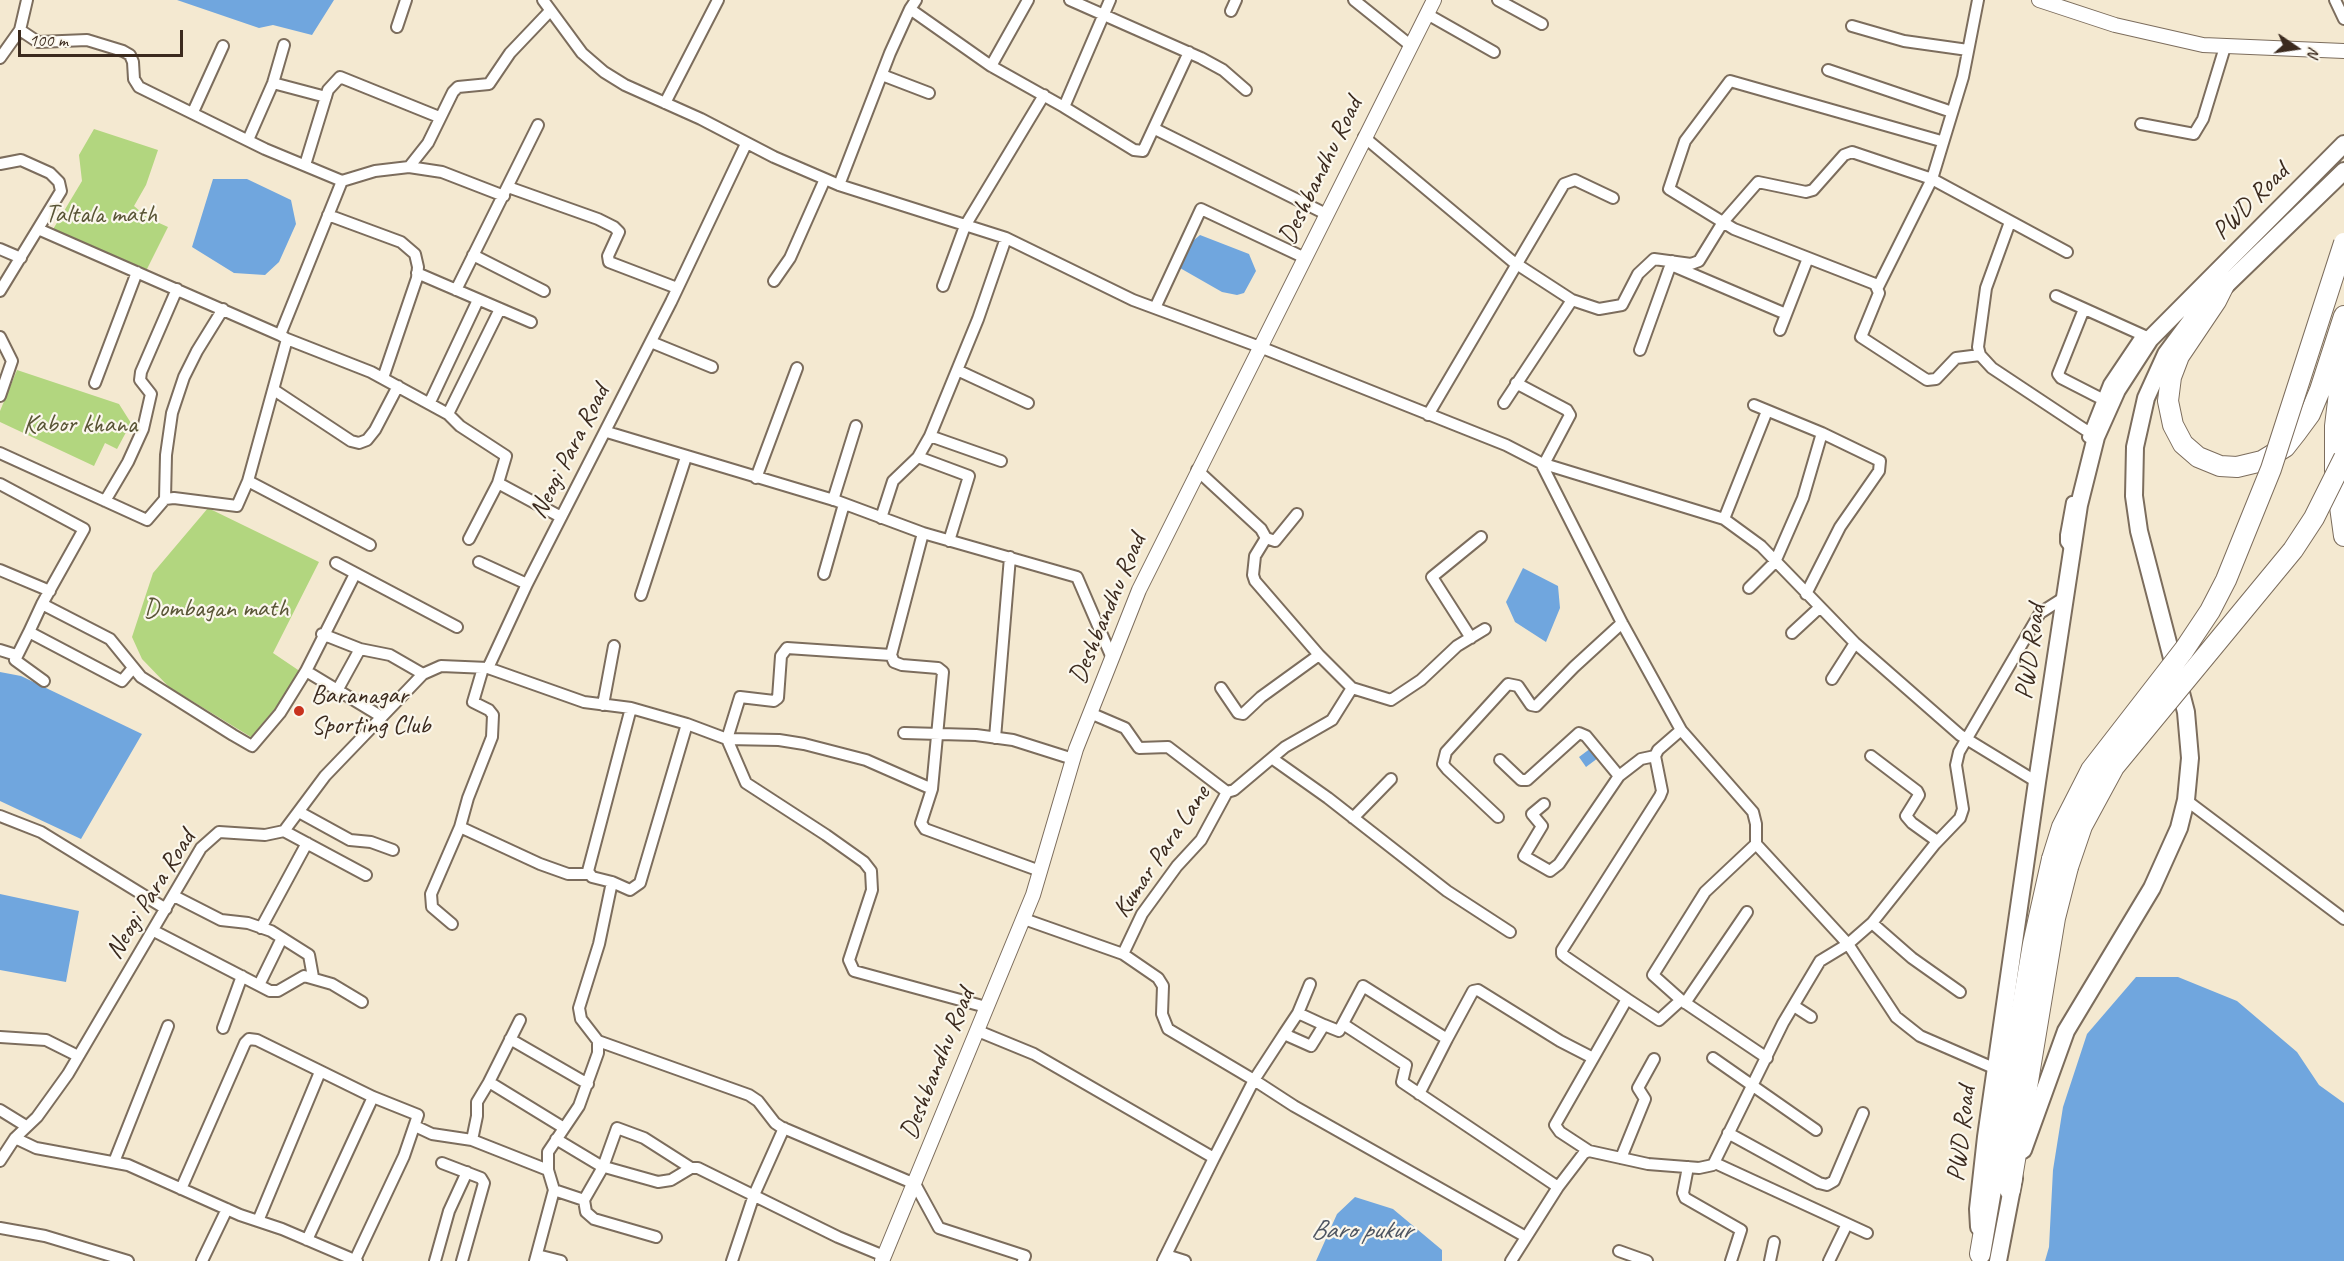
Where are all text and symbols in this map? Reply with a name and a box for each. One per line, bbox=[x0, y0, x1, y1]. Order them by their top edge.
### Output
scale bar bbox=[21, 18, 186, 56]
north arrow bbox=[2266, 18, 2326, 78]
text: 100 m bbox=[29, 29, 68, 51]
text: N bbox=[2303, 45, 2324, 59]
street label: Deshbandhu Road bbox=[1272, 93, 1370, 249]
street label: PWD Road bbox=[2206, 157, 2296, 247]
park label: Taltala math bbox=[45, 199, 157, 231]
street label: Neogi Para Road bbox=[523, 380, 617, 524]
park label: Kabor khana bbox=[23, 409, 137, 441]
street label: Deshbandhu Road bbox=[1063, 530, 1153, 688]
park label: Dombagan math bbox=[144, 593, 288, 625]
street label: PWD Road bbox=[2009, 602, 2053, 702]
place label: Baranagar Sporting Club bbox=[311, 680, 430, 742]
marker: Baranagar Sporting Club bbox=[292, 704, 306, 718]
street label: Kumar Para Lane bbox=[1106, 780, 1218, 924]
street label: Neogi Para Road bbox=[99, 825, 203, 965]
street label: Deshbandhu Road bbox=[894, 984, 982, 1144]
street label: PWD Road bbox=[1941, 1085, 1983, 1183]
water label: Baro pukur bbox=[1310, 1215, 1412, 1247]

